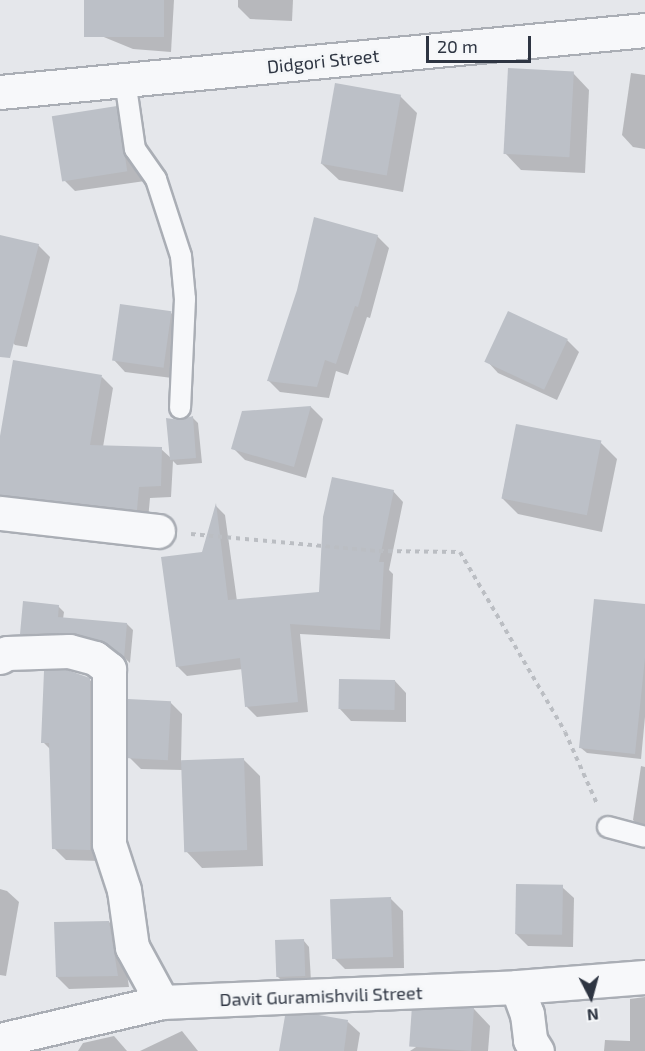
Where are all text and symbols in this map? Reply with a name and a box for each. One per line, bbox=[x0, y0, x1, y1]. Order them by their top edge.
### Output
scale bar bbox=[429, 24, 534, 62]
text: 20 m bbox=[437, 35, 478, 57]
street label: Didgori Street bbox=[266, 44, 380, 78]
north arrow bbox=[561, 967, 621, 1027]
street label: Davit Guramishvili Street bbox=[219, 982, 423, 1010]
text: N bbox=[586, 1005, 600, 1025]

